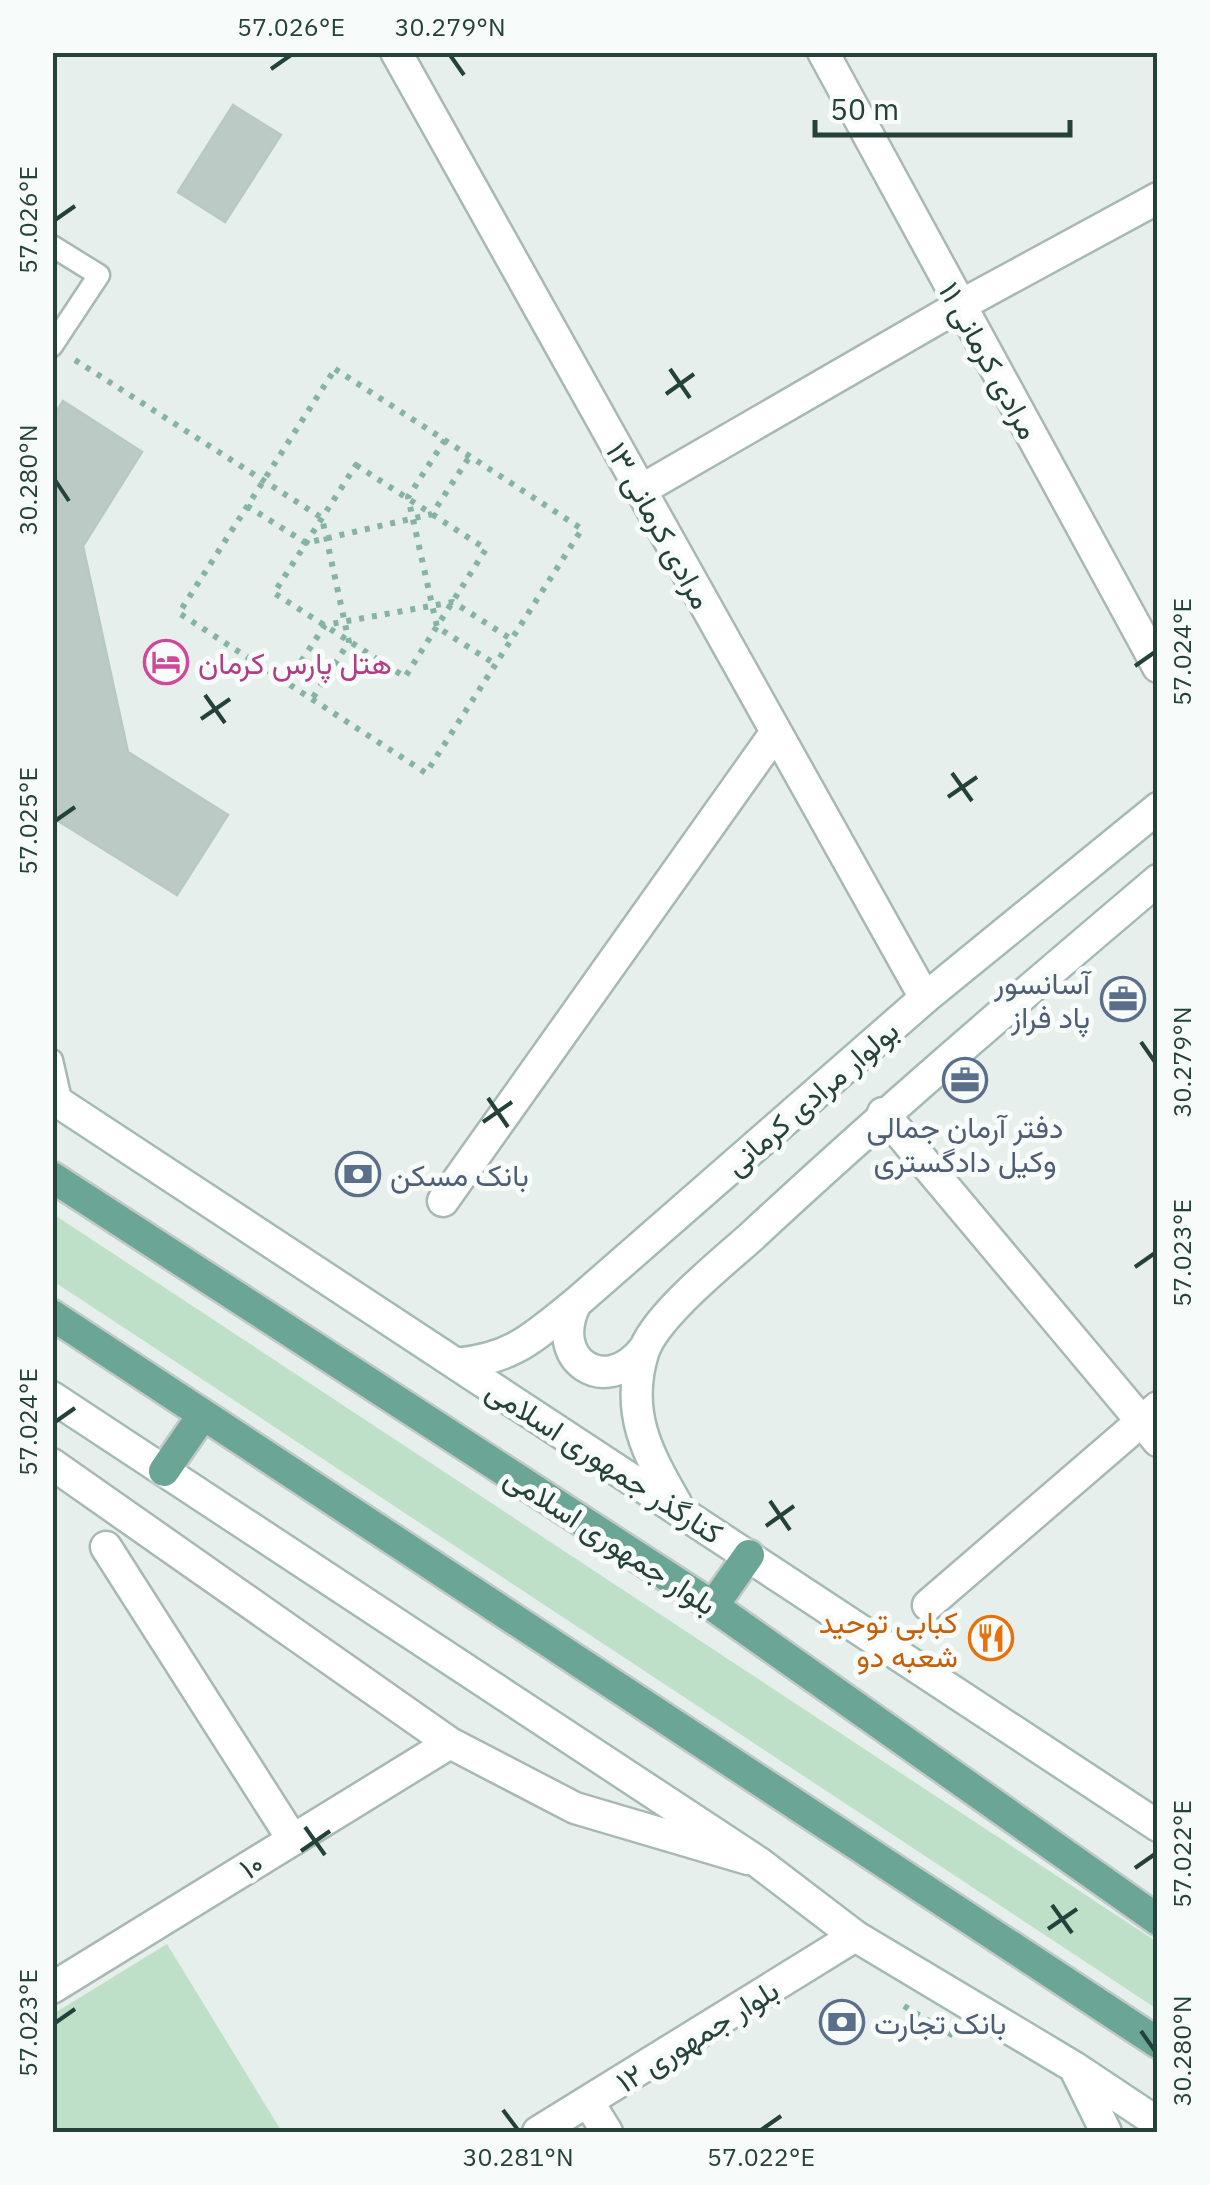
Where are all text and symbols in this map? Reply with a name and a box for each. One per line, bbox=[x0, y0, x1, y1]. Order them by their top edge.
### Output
text: 57.026°E bbox=[237, 10, 345, 43]
text: 30.279°N bbox=[394, 10, 506, 43]
scale bar bbox=[815, 75, 1070, 137]
text: 50 m bbox=[830, 89, 899, 128]
text: 57.026°E bbox=[11, 166, 44, 274]
street label: مرادی کرمانی ۱۱ bbox=[931, 274, 1049, 446]
text: 30.280°N bbox=[11, 424, 44, 536]
street label: مرادی کرمانی ۱۳ bbox=[598, 435, 722, 615]
text: 57.024°E bbox=[1165, 598, 1198, 706]
hotel icon: هتل پارس کرمان bbox=[143, 639, 189, 685]
place label: هتل پارس کرمان bbox=[198, 643, 392, 684]
text: 57.025°E bbox=[11, 767, 44, 875]
place label: آسانسور پاد فراز bbox=[993, 963, 1092, 1038]
office icon: آسانسور پاد فراز bbox=[1100, 976, 1146, 1022]
text: 30.279°N bbox=[1165, 1006, 1198, 1118]
street label: بولوار مرادی کرمانی bbox=[716, 1011, 906, 1183]
office icon: دفتر آرمان جمالی وکیل دادگستری bbox=[942, 1057, 988, 1103]
place label: دفتر آرمان جمالی وکیل دادگستری bbox=[867, 1107, 1063, 1180]
bank icon: بانک مسکن bbox=[335, 1151, 381, 1197]
place label: بانک مسکن bbox=[390, 1155, 529, 1194]
text: 57.023°E bbox=[1165, 1199, 1198, 1307]
text: 57.024°E bbox=[11, 1368, 44, 1476]
street label: کنارگذر جمهوری اسلامی bbox=[479, 1370, 731, 1552]
street label: بلوار جمهوری اسلامی bbox=[498, 1457, 724, 1623]
place label: کبابی توحید شعبه دو bbox=[819, 1602, 958, 1675]
restaurant icon: کبابی توحید شعبه دو bbox=[968, 1615, 1014, 1661]
text: 57.022°E bbox=[1165, 1800, 1198, 1908]
street label: ۱۰ bbox=[232, 1843, 270, 1887]
text: 57.023°E bbox=[11, 1969, 44, 2077]
street label: بلوار جمهوری ۱۲ bbox=[608, 1970, 786, 2100]
text: 30.280°N bbox=[1165, 1995, 1198, 2107]
bank icon: بانک تجارت bbox=[819, 1999, 865, 2045]
place label: بانک تجارت bbox=[874, 2003, 1006, 2042]
text: 30.281°N bbox=[462, 2140, 574, 2173]
text: 57.022°E bbox=[707, 2140, 815, 2173]

